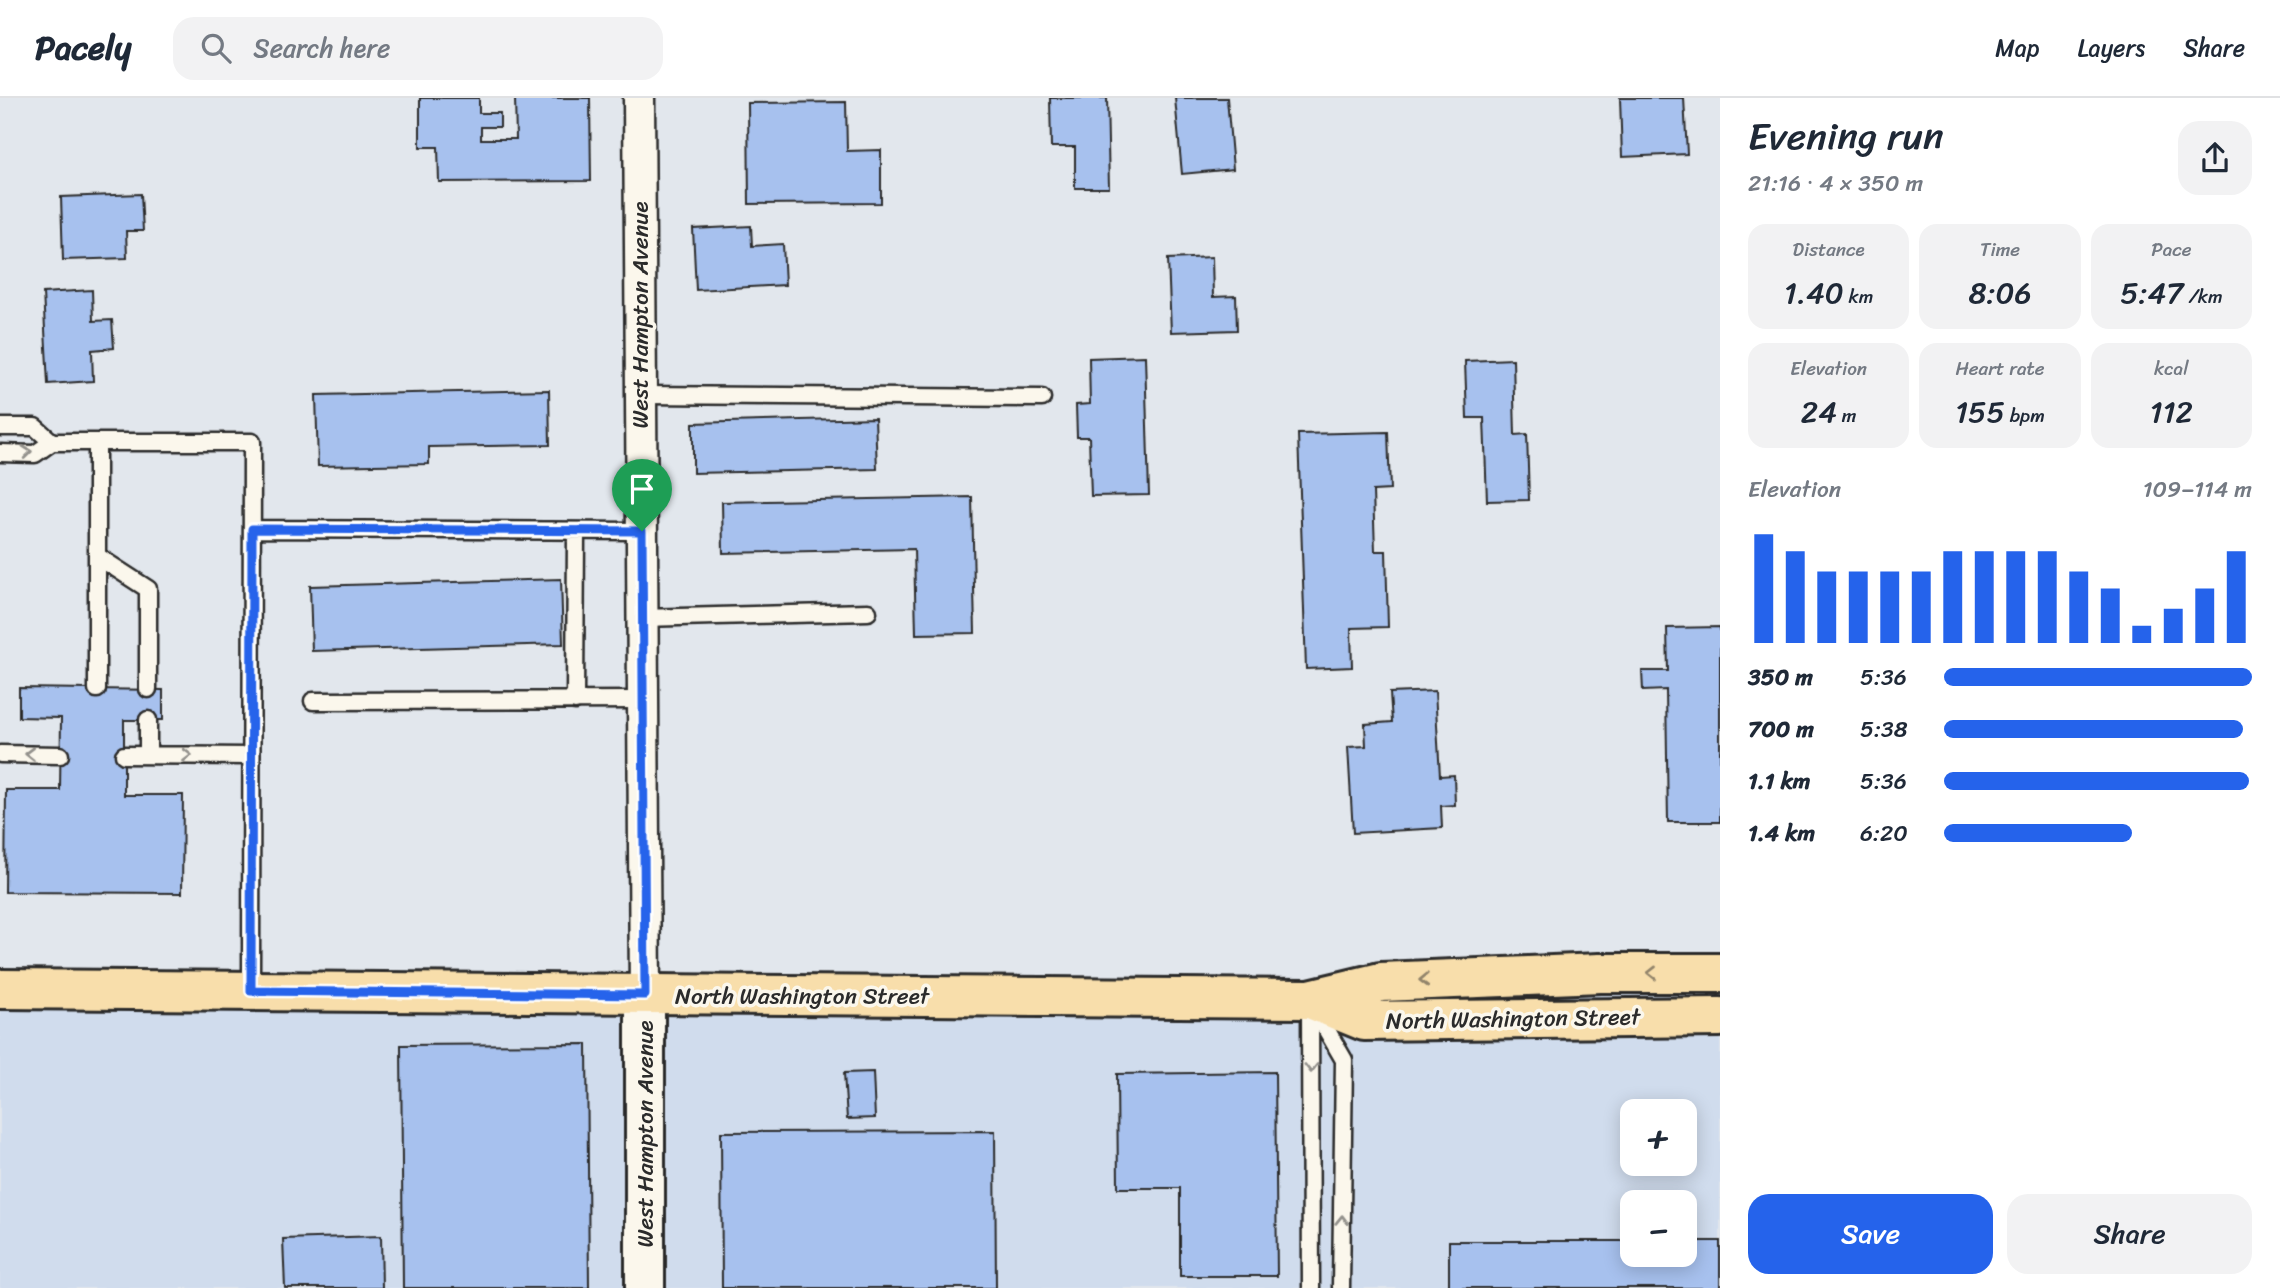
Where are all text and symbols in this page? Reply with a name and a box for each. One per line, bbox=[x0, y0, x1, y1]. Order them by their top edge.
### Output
search box bbox=[173, 17, 663, 80]
text: Pacely bbox=[35, 19, 131, 77]
text: Search here bbox=[253, 25, 390, 71]
text: Map bbox=[1995, 27, 2040, 69]
text: Layers bbox=[2078, 27, 2145, 69]
text: Share bbox=[2183, 27, 2245, 69]
icon: search bbox=[197, 29, 235, 67]
text: Evening run bbox=[1748, 103, 1944, 170]
button: share bbox=[2178, 121, 2252, 195]
text: 21:16 · 4 × 350 m bbox=[1748, 163, 1923, 204]
street label: West Hampton Avenue bbox=[620, 201, 661, 429]
text: Distance bbox=[1793, 233, 1865, 266]
text: Time bbox=[1980, 233, 2020, 266]
text: Pace bbox=[2151, 233, 2191, 266]
text: 1.40 bbox=[1784, 266, 1844, 320]
text: 8:06 bbox=[1968, 266, 2032, 320]
text: 5:47 bbox=[2120, 266, 2183, 320]
text: km bbox=[1844, 280, 1873, 313]
text: /km bbox=[2183, 280, 2222, 313]
text: Elevation bbox=[1790, 352, 1867, 385]
text: Heart rate bbox=[1955, 352, 2045, 385]
text: kcal bbox=[2154, 352, 2189, 385]
text: 24 bbox=[1801, 385, 1837, 439]
text: 155 bbox=[1955, 385, 2005, 439]
text: 112 bbox=[2150, 385, 2193, 439]
text: m bbox=[1837, 399, 1856, 432]
text: bpm bbox=[2005, 399, 2045, 432]
one-way arrow bbox=[22, 445, 33, 460]
pin bbox=[612, 459, 672, 531]
text: Elevation bbox=[1748, 469, 1841, 510]
text: 109–114 m bbox=[2143, 469, 2252, 510]
icon: arrive bbox=[623, 470, 661, 508]
text: 350 m bbox=[1748, 657, 1813, 698]
text: 5:36 bbox=[1860, 657, 1907, 698]
text: 700 m bbox=[1748, 709, 1814, 750]
text: 5:38 bbox=[1860, 709, 1908, 750]
one-way arrow bbox=[24, 747, 35, 762]
one-way arrow bbox=[182, 747, 193, 763]
text: 1.1 km bbox=[1748, 761, 1811, 802]
text: 5:36 bbox=[1860, 761, 1907, 802]
text: 1.4 km bbox=[1748, 813, 1815, 854]
text: 6:20 bbox=[1860, 813, 1908, 854]
one-way arrow bbox=[1646, 965, 1657, 981]
one-way arrow bbox=[1419, 973, 1430, 988]
street label: North Washington Street bbox=[675, 976, 931, 1017]
street label: North Washington Street bbox=[1386, 996, 1642, 1042]
street label: West Hampton Avenue bbox=[625, 1020, 666, 1248]
one-way arrow bbox=[1303, 1063, 1319, 1073]
map controls bbox=[1620, 1099, 1697, 1267]
button: + bbox=[1620, 1099, 1697, 1176]
button: − bbox=[1620, 1190, 1697, 1267]
button: Save bbox=[1748, 1194, 1993, 1274]
button: Share bbox=[2007, 1194, 2252, 1274]
one-way arrow bbox=[1334, 1214, 1350, 1225]

